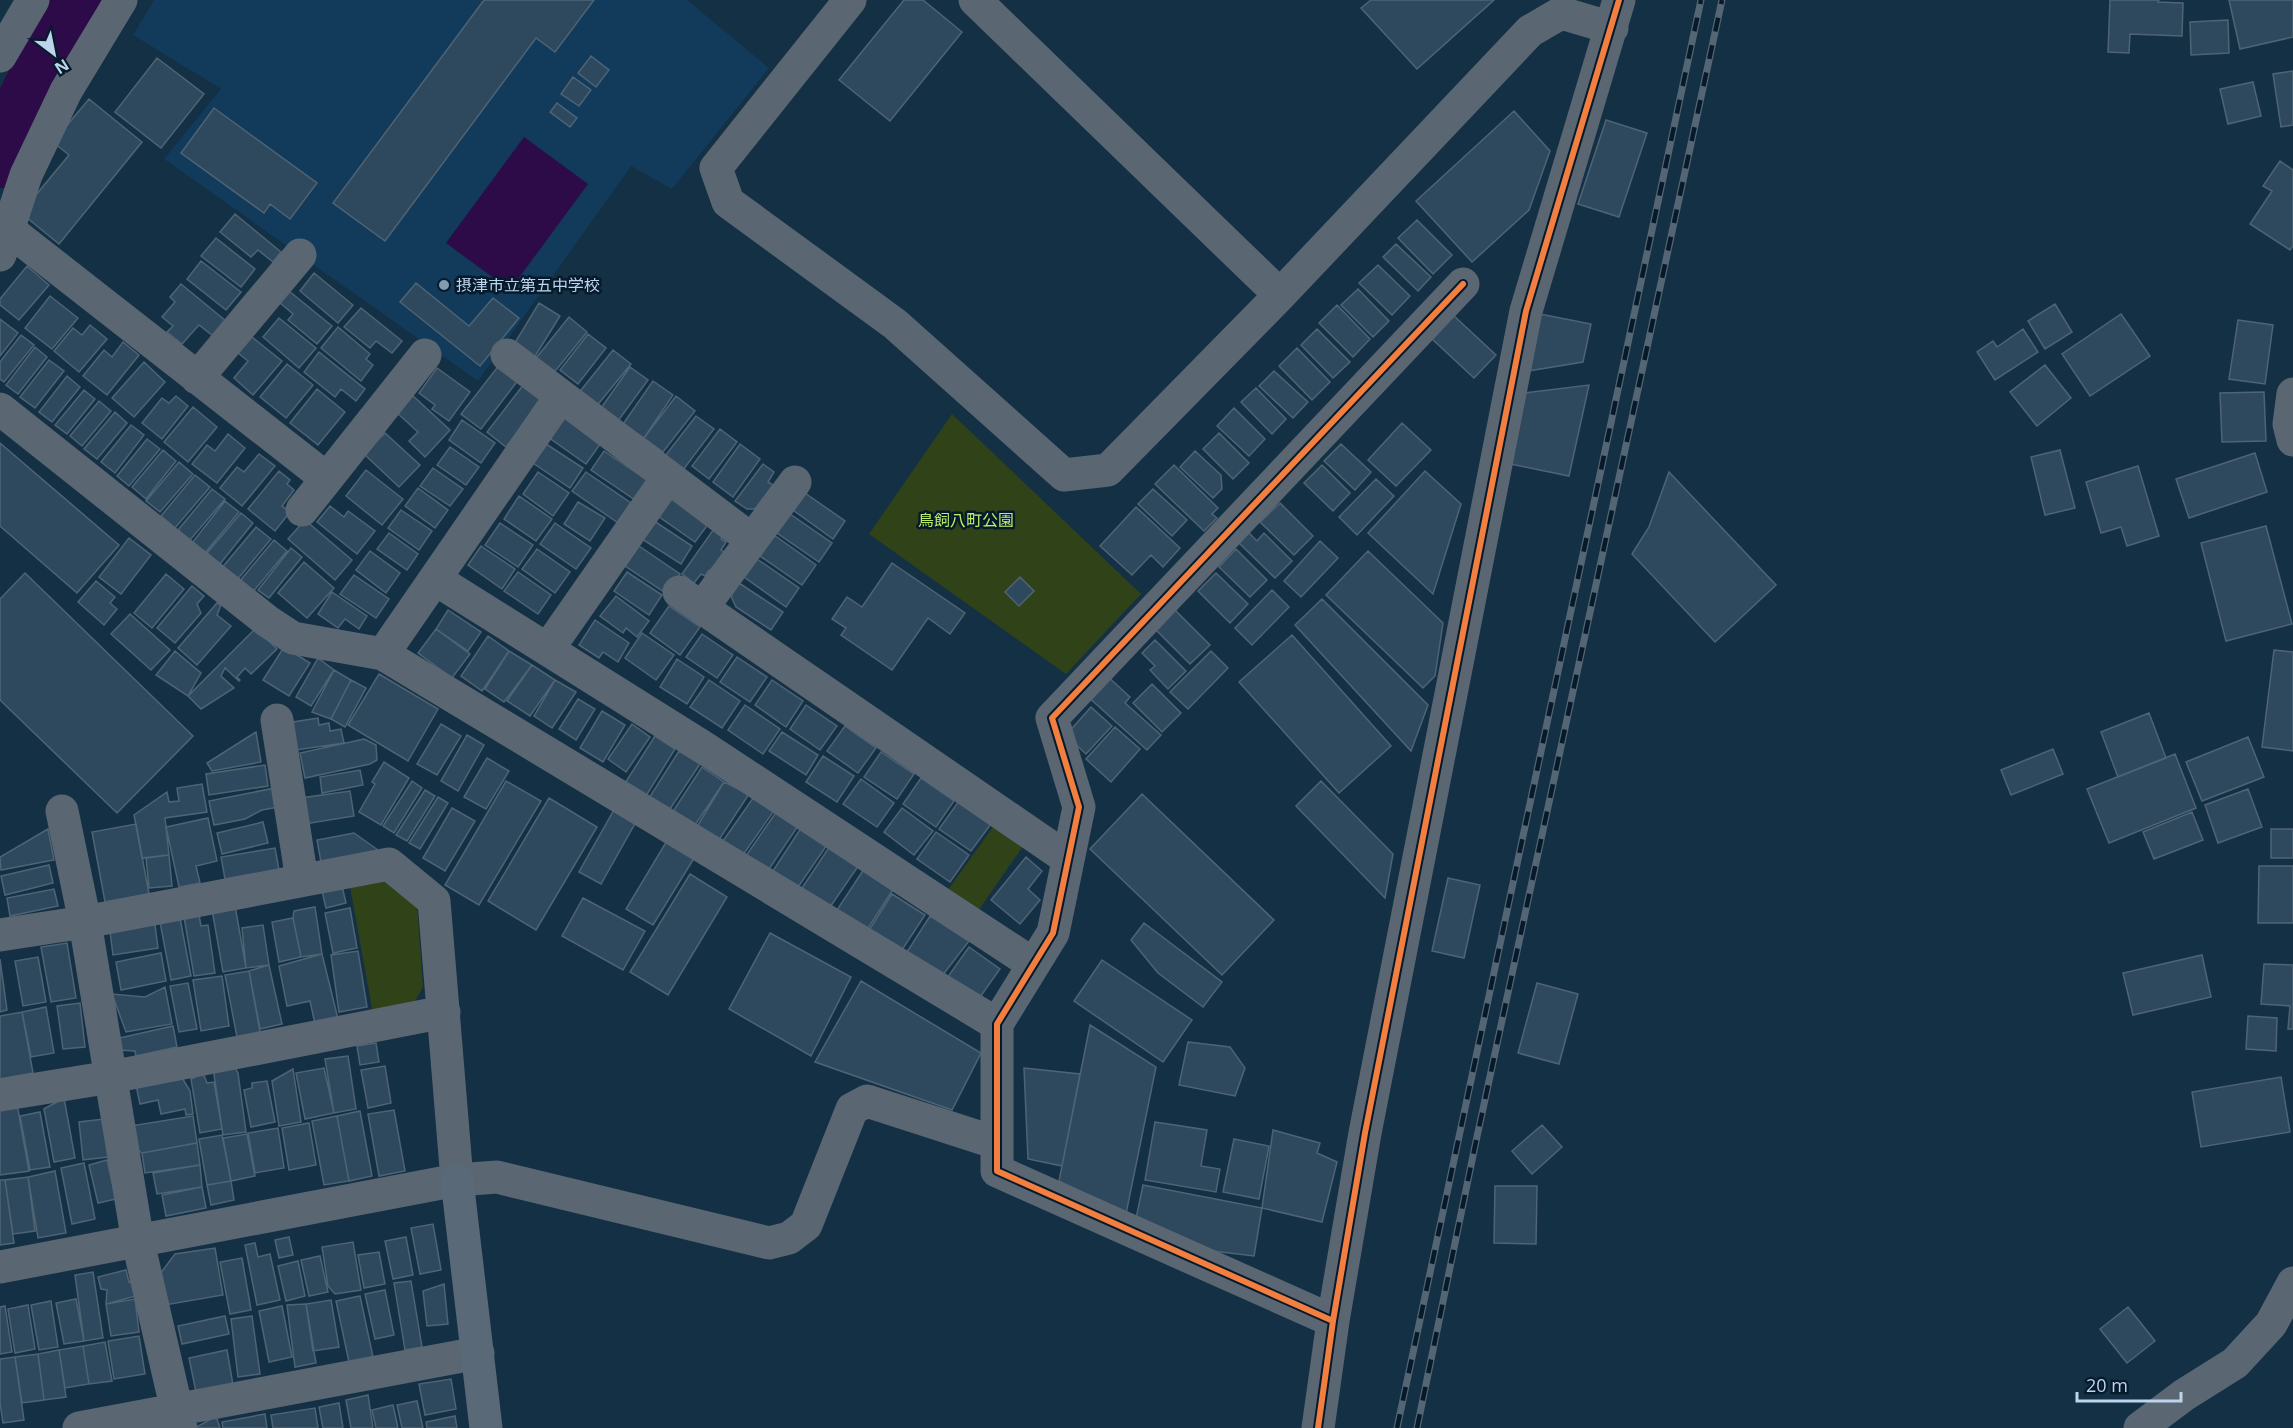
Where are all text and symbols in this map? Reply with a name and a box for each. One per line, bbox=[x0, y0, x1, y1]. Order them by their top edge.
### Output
north arrow bbox=[24, 24, 84, 84]
text: N bbox=[51, 54, 73, 79]
place label: 摂津市立第五中学校 bbox=[456, 274, 600, 296]
marker: 摂津市立第五中学校 bbox=[437, 278, 451, 292]
park label: 鳥飼八町公園 bbox=[918, 509, 1014, 531]
scale bar bbox=[2077, 1365, 2180, 1403]
text: 20 m bbox=[2086, 1373, 2128, 1397]

